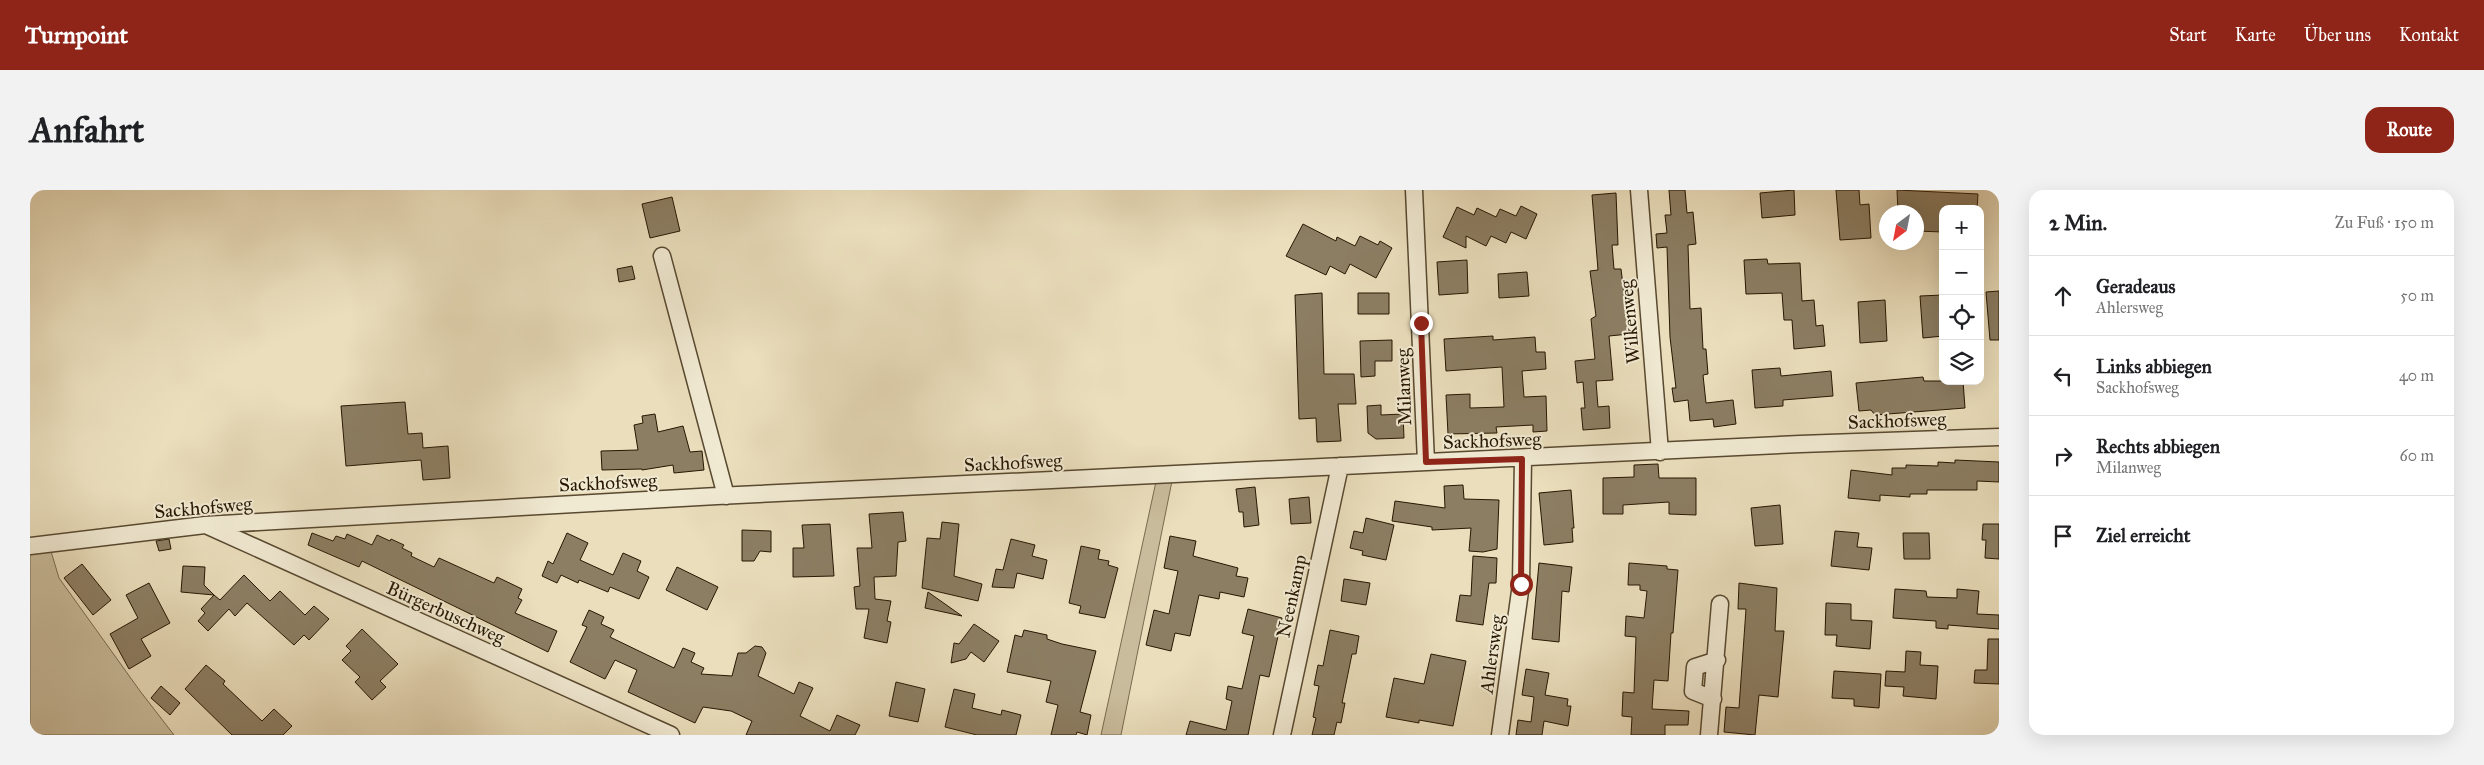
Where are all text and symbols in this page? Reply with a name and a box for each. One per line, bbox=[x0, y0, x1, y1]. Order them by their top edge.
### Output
text: Turnpoint bbox=[25, 20, 128, 50]
text: Start bbox=[2169, 24, 2207, 46]
text: Karte bbox=[2235, 24, 2276, 46]
text: Über uns bbox=[2304, 24, 2371, 46]
text: Kontakt bbox=[2399, 24, 2459, 46]
button: Route bbox=[2365, 107, 2454, 153]
text: Anfahrt bbox=[30, 109, 144, 152]
north arrow bbox=[1879, 205, 1924, 250]
map controls bbox=[1939, 205, 1984, 385]
button: + bbox=[1939, 205, 1984, 250]
text: 2 Min. bbox=[2049, 210, 2107, 236]
text: Zu Fuß · 150 m bbox=[2335, 213, 2434, 232]
button: − bbox=[1939, 250, 1984, 295]
text: Geradeaus bbox=[2096, 275, 2175, 298]
street label: Wilkenweg bbox=[1614, 279, 1646, 365]
icon: ahead bbox=[2049, 282, 2077, 310]
text: 50 m bbox=[2400, 286, 2434, 305]
button: locate bbox=[1939, 295, 1984, 340]
text: Ahlersweg bbox=[2096, 298, 2163, 317]
route end bbox=[1410, 312, 1433, 335]
button: layers bbox=[1939, 340, 1984, 385]
street label: Milanweg bbox=[1391, 348, 1417, 426]
text: Links abbiegen bbox=[2096, 355, 2212, 378]
icon: left bbox=[2049, 362, 2077, 390]
text: 40 m bbox=[2399, 366, 2434, 385]
text: Sackhofsweg bbox=[2096, 378, 2179, 397]
street label: Sackhofsweg bbox=[1847, 407, 1947, 435]
street label: Sackhofsweg bbox=[1442, 427, 1542, 455]
text: Rechts abbiegen bbox=[2096, 435, 2220, 458]
icon: right bbox=[2049, 442, 2077, 470]
text: 60 m bbox=[2400, 446, 2434, 465]
street label: Sackhofsweg bbox=[963, 448, 1063, 478]
text: Milanweg bbox=[2096, 458, 2161, 477]
street label: Sackhofsweg bbox=[558, 468, 658, 498]
street label: Sackhofsweg bbox=[153, 492, 253, 524]
icon: arrive bbox=[2049, 522, 2077, 550]
text: Ziel erreicht bbox=[2096, 524, 2190, 547]
street label: Neenkamp bbox=[1271, 553, 1311, 640]
route start bbox=[1510, 573, 1533, 596]
street label: Bürgerbuschweg bbox=[383, 576, 509, 650]
street label: Ahlersweg bbox=[1474, 613, 1509, 696]

